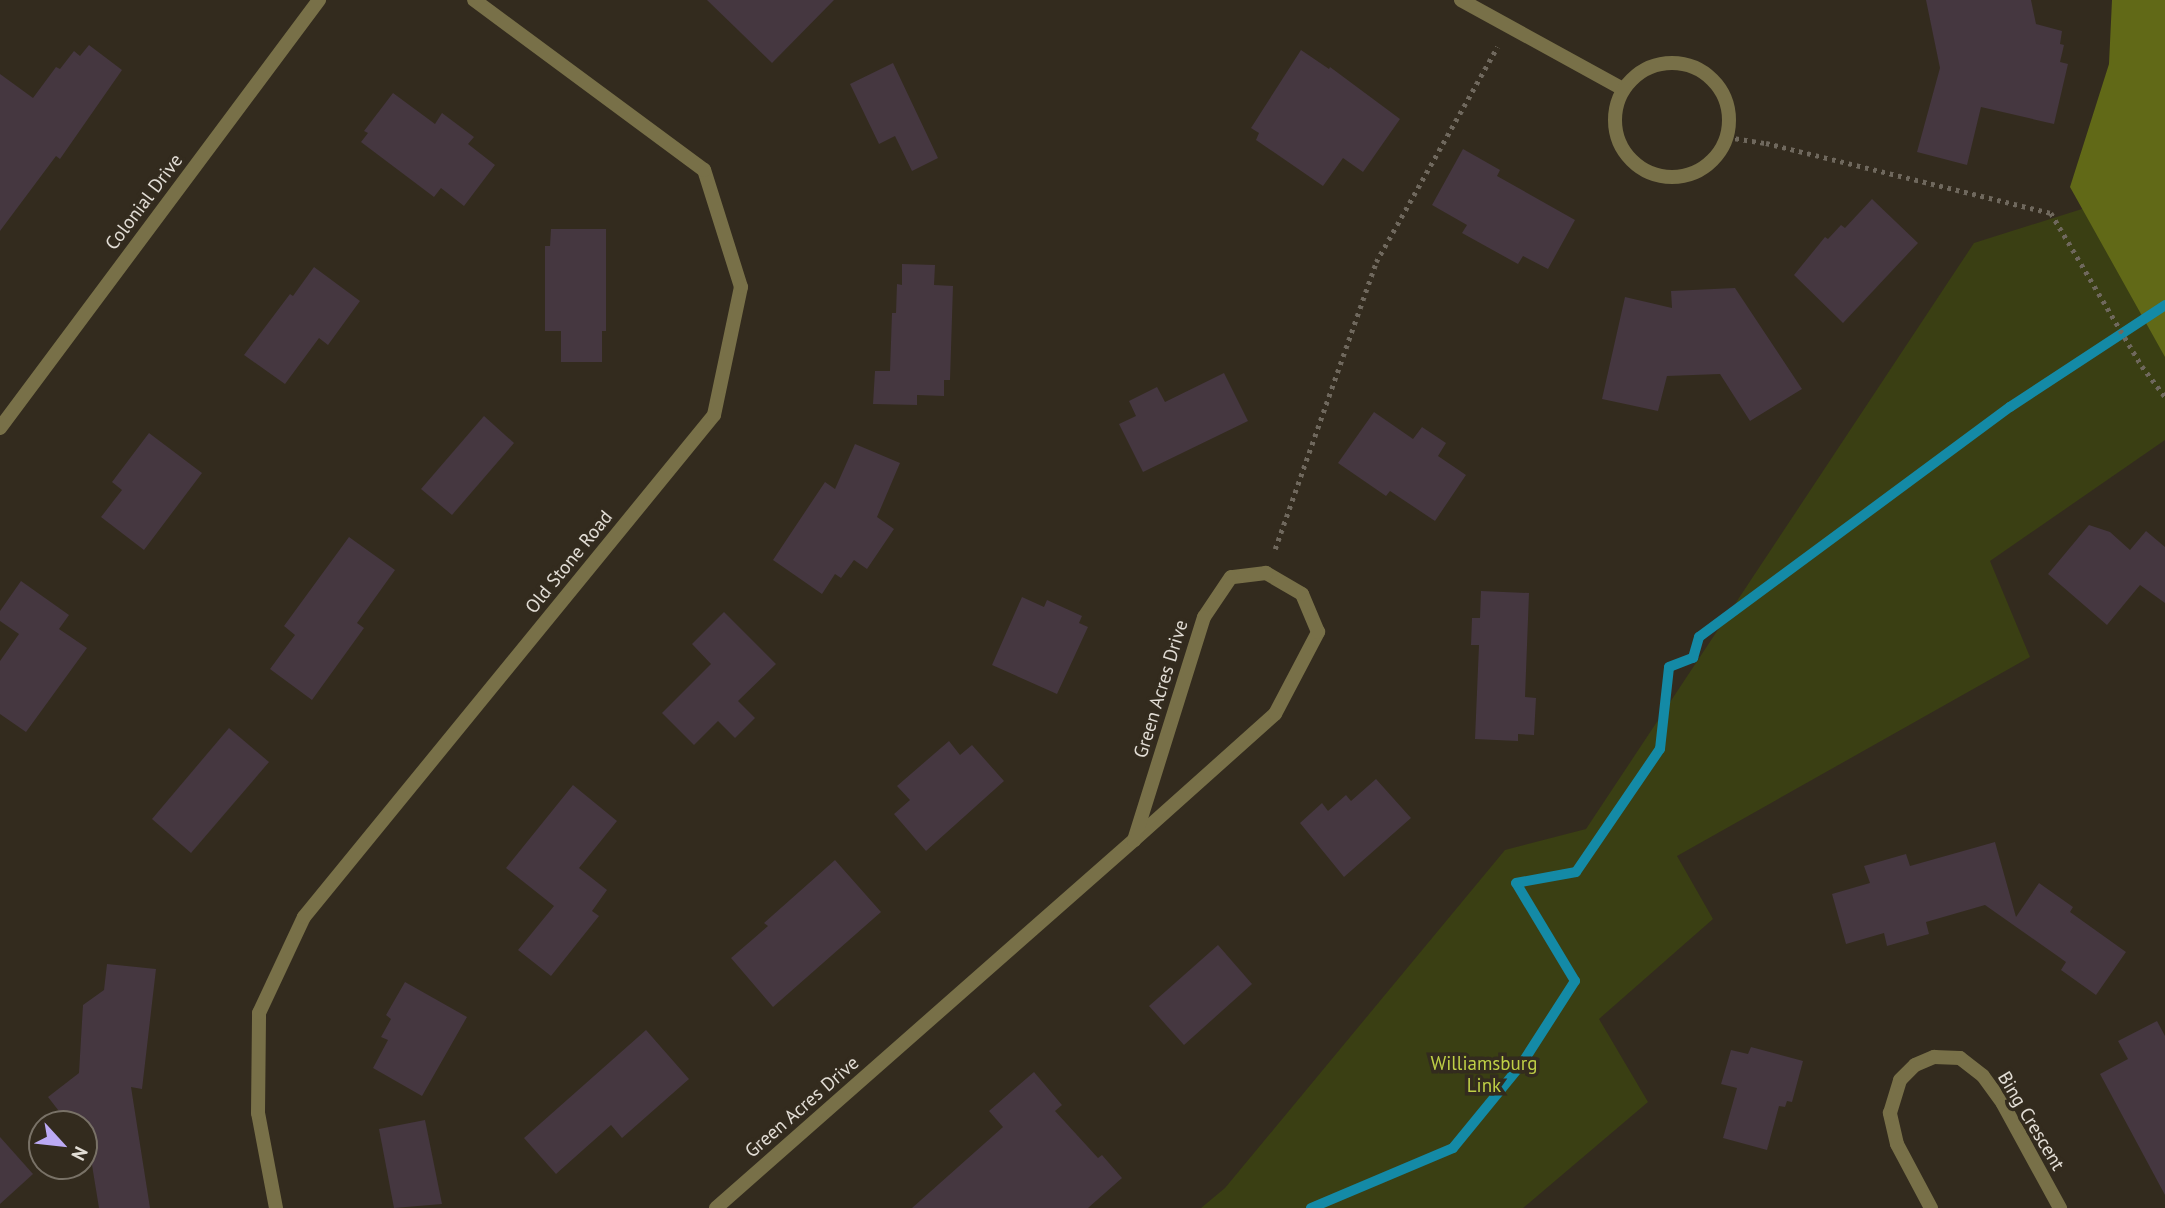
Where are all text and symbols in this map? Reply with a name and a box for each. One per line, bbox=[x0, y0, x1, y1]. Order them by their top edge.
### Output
street label: Colonial Drive bbox=[101, 150, 187, 254]
street label: Old Stone Road bbox=[521, 506, 617, 618]
street label: Green Acres Drive bbox=[1129, 617, 1193, 761]
street label: Green Acres Drive bbox=[740, 1051, 864, 1163]
park label: Williamsburg Link bbox=[1430, 1053, 1538, 1097]
street label: Bing Crescent bbox=[1993, 1068, 2069, 1174]
north arrow bbox=[28, 1110, 98, 1180]
text: N bbox=[66, 1143, 93, 1165]

